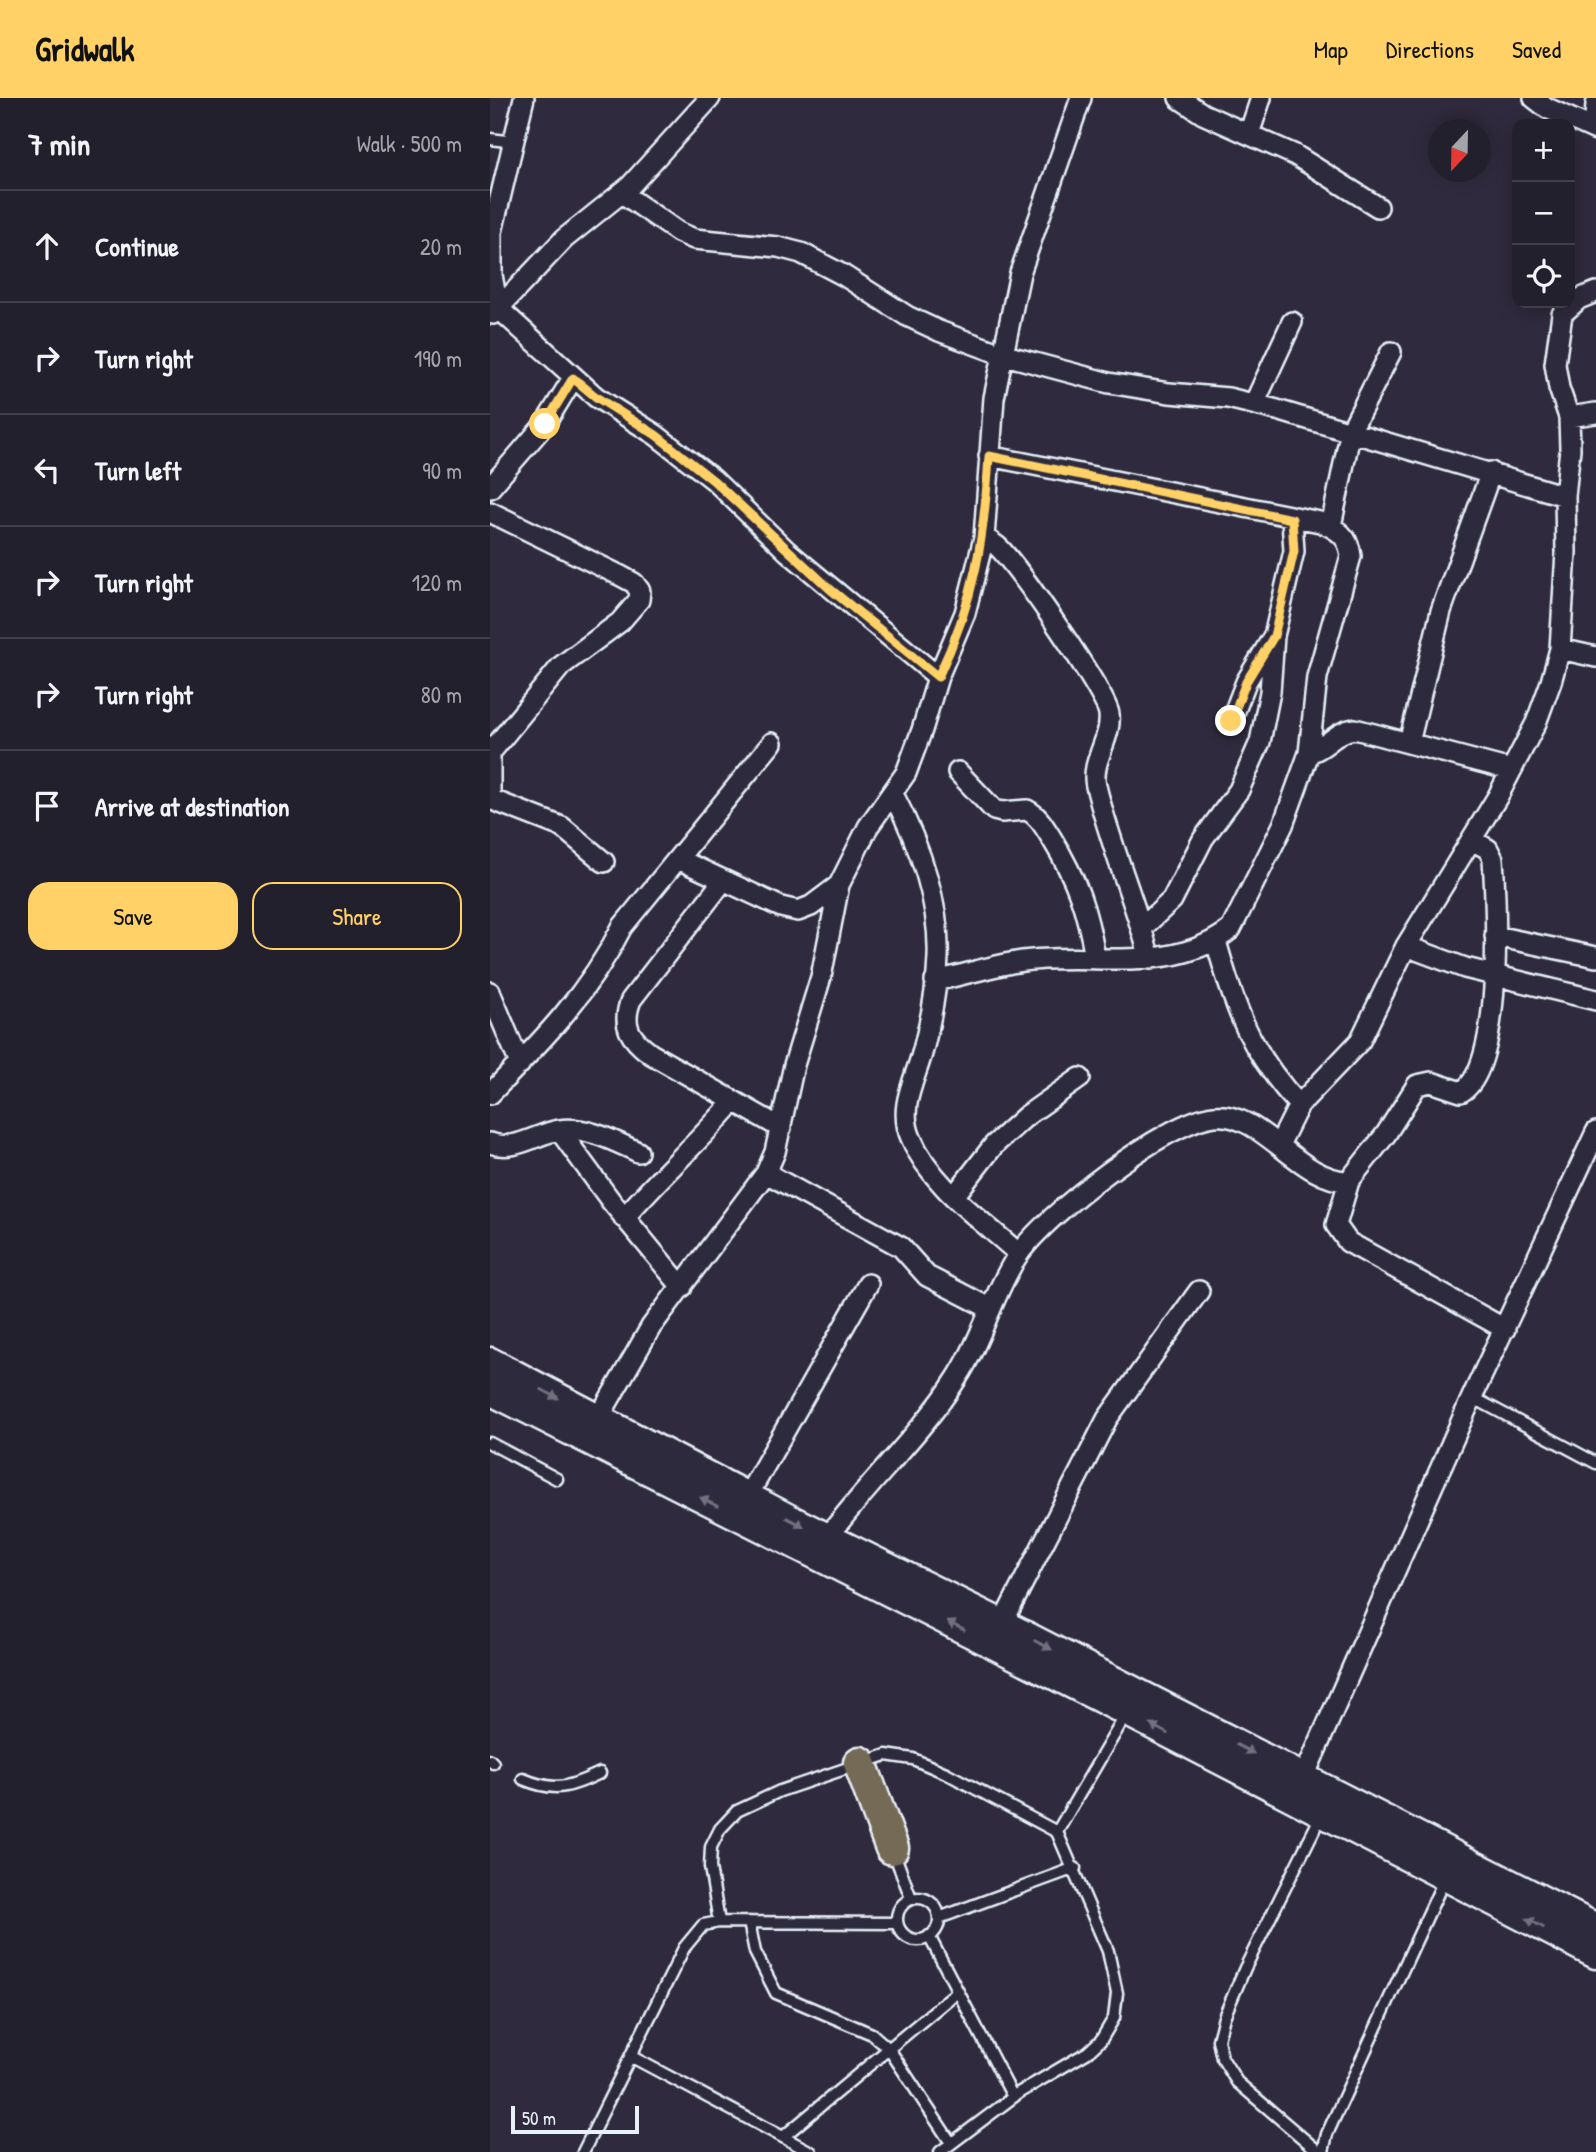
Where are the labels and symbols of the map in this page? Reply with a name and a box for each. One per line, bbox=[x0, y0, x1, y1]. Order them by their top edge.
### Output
north arrow bbox=[1428, 119, 1491, 182]
route start bbox=[529, 408, 560, 439]
route end bbox=[1215, 705, 1246, 736]
one-way arrow bbox=[541, 1387, 561, 1399]
one-way arrow bbox=[699, 1497, 719, 1508]
one-way arrow bbox=[785, 1517, 805, 1528]
one-way arrow bbox=[946, 1620, 966, 1631]
one-way arrow bbox=[1033, 1639, 1053, 1651]
one-way arrow bbox=[1149, 1723, 1169, 1734]
one-way arrow bbox=[1235, 1743, 1255, 1755]
one-way arrow bbox=[1525, 1917, 1545, 1929]
scale bar bbox=[511, 2103, 639, 2135]

